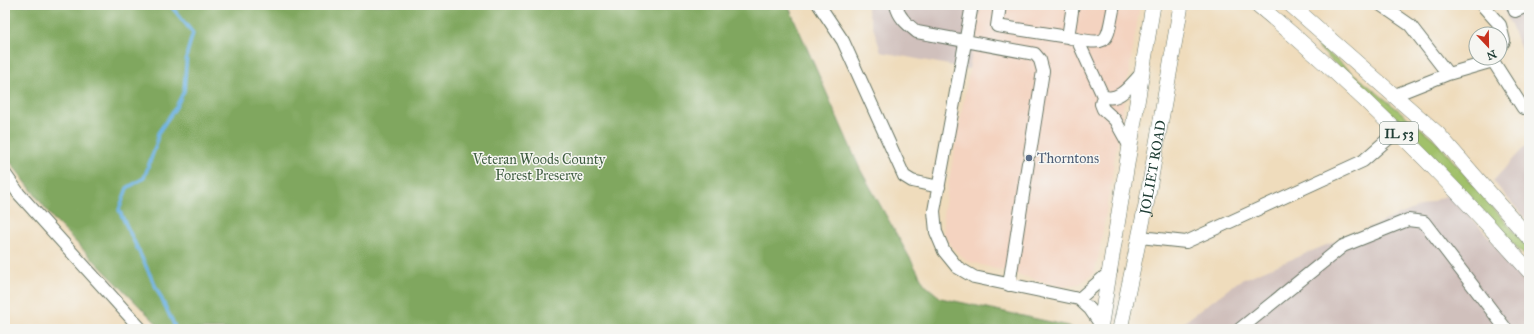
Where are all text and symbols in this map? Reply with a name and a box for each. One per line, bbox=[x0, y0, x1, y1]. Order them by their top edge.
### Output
north arrow bbox=[1468, 26, 1508, 66]
text: N bbox=[1484, 47, 1498, 63]
street label: JOLIET ROAD bbox=[1136, 119, 1170, 218]
road number: IL 53 bbox=[1380, 122, 1418, 144]
place label: Thorntons bbox=[1037, 150, 1099, 167]
park label: Veteran Woods County Forest Preserve bbox=[472, 151, 606, 184]
marker: Thorntons bbox=[1024, 153, 1034, 163]

